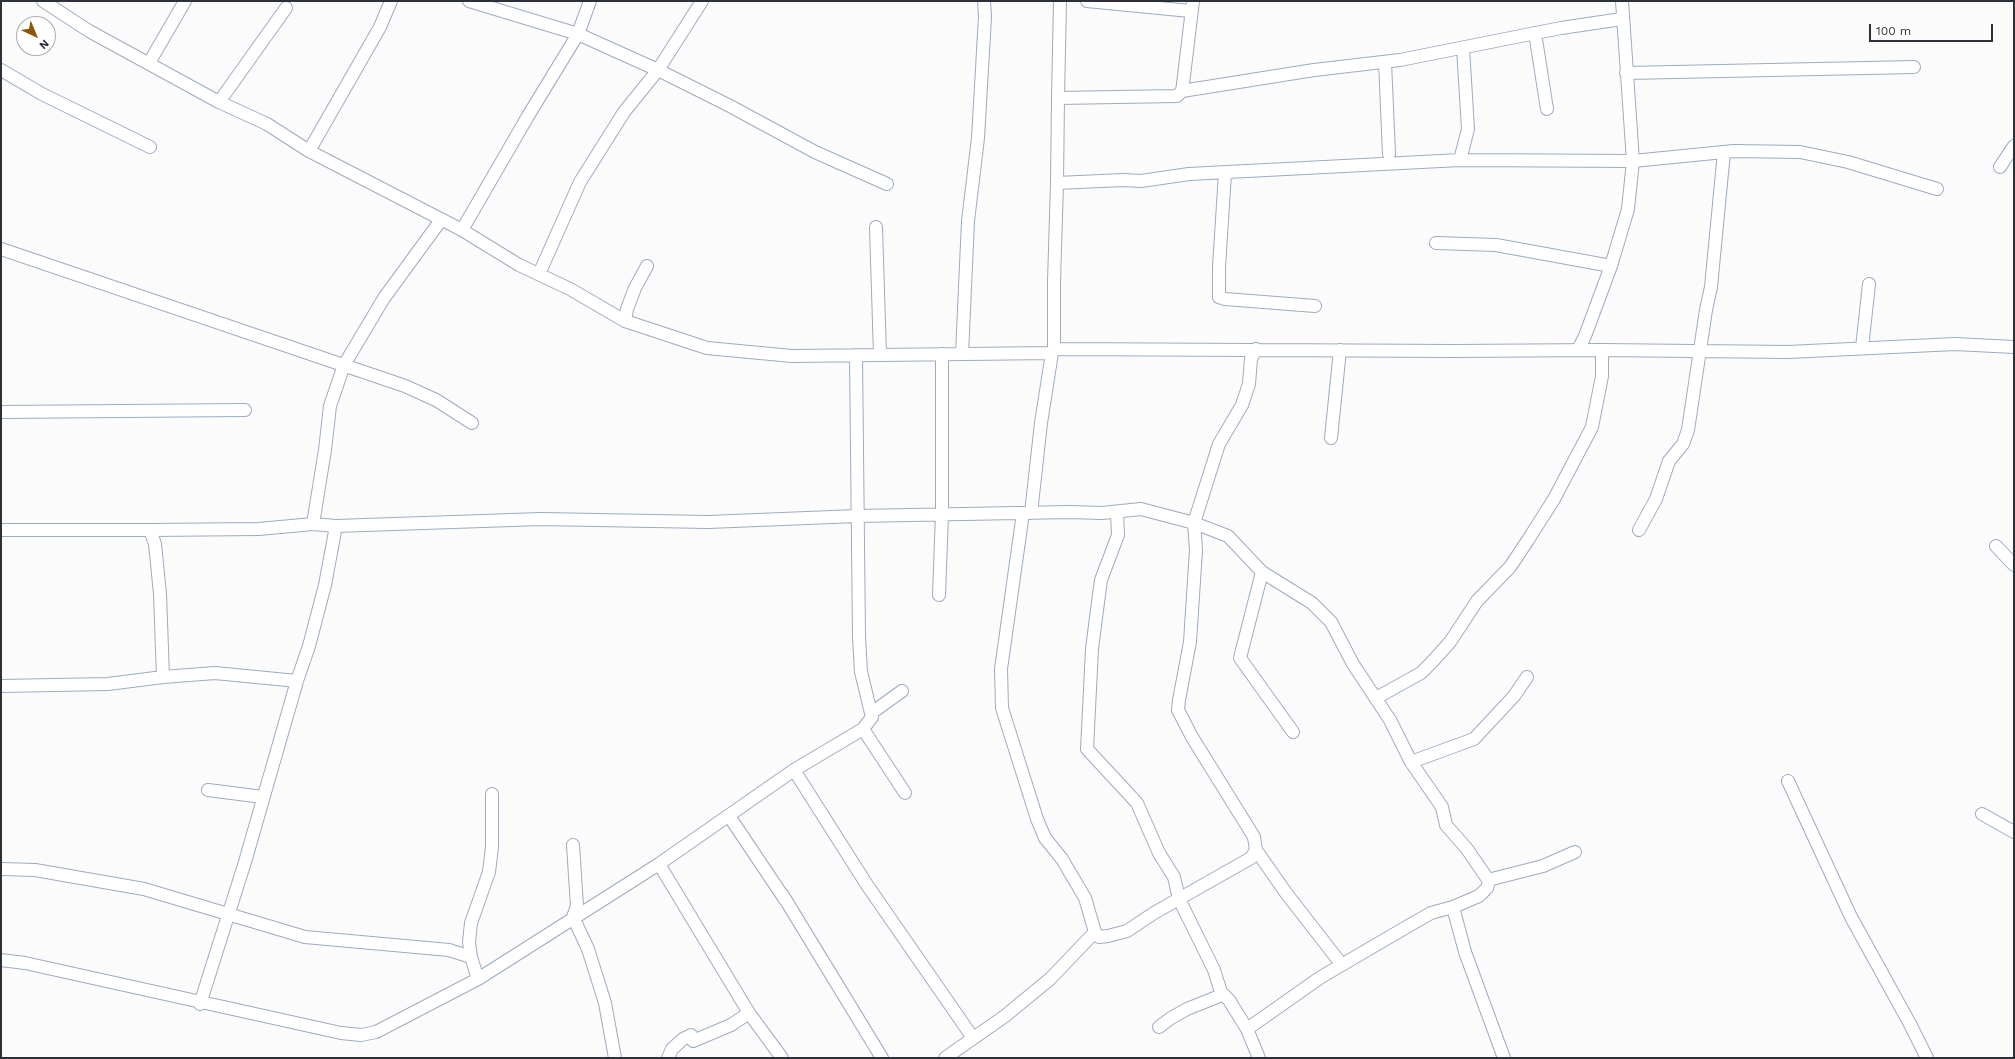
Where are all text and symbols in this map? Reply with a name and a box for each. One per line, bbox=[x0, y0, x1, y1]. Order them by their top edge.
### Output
north arrow bbox=[16, 16, 56, 56]
scale bar bbox=[1871, 16, 1995, 42]
text: 100 m bbox=[1876, 24, 1911, 38]
text: N bbox=[37, 37, 51, 52]

